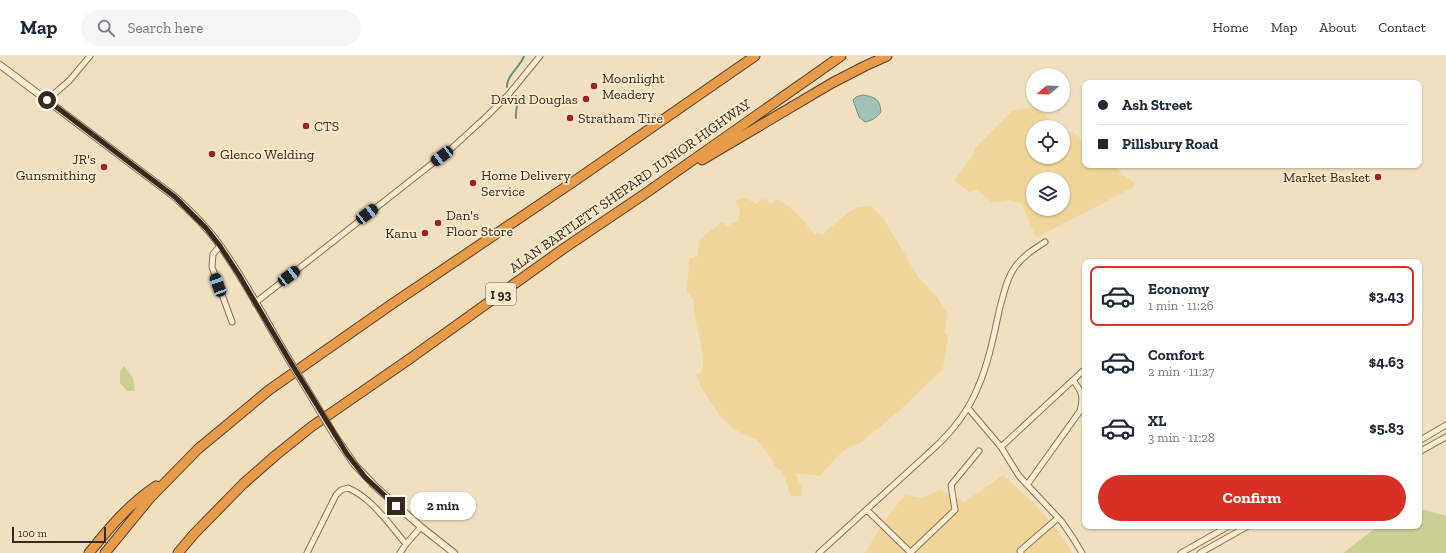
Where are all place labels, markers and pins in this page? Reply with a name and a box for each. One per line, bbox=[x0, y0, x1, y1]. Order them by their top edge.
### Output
place label: Moonlight Meadery bbox=[602, 70, 666, 103]
marker: Moonlight Meadery bbox=[589, 81, 599, 91]
place label: David Douglas bbox=[491, 91, 578, 108]
marker: David Douglas bbox=[581, 94, 591, 104]
place label: Stratham Tire bbox=[578, 110, 664, 127]
marker: Stratham Tire bbox=[565, 113, 575, 123]
place label: CTS bbox=[314, 118, 339, 135]
marker: CTS bbox=[301, 121, 311, 131]
place label: Glenco Welding bbox=[220, 146, 315, 163]
marker: Glenco Welding bbox=[207, 149, 217, 159]
place label: JR's Gunsmithing bbox=[16, 151, 96, 184]
marker: JR's Gunsmithing bbox=[99, 162, 109, 172]
place label: Home Delivery Service bbox=[481, 167, 572, 200]
place label: Market Basket bbox=[1283, 169, 1371, 186]
marker: Market Basket bbox=[1373, 172, 1383, 182]
marker: Home Delivery Service bbox=[468, 178, 478, 188]
place label: Dan's Floor Store bbox=[446, 207, 513, 240]
marker: Dan's Floor Store bbox=[433, 218, 443, 228]
place label: Kanu bbox=[385, 225, 417, 242]
marker: Kanu bbox=[420, 228, 430, 238]

